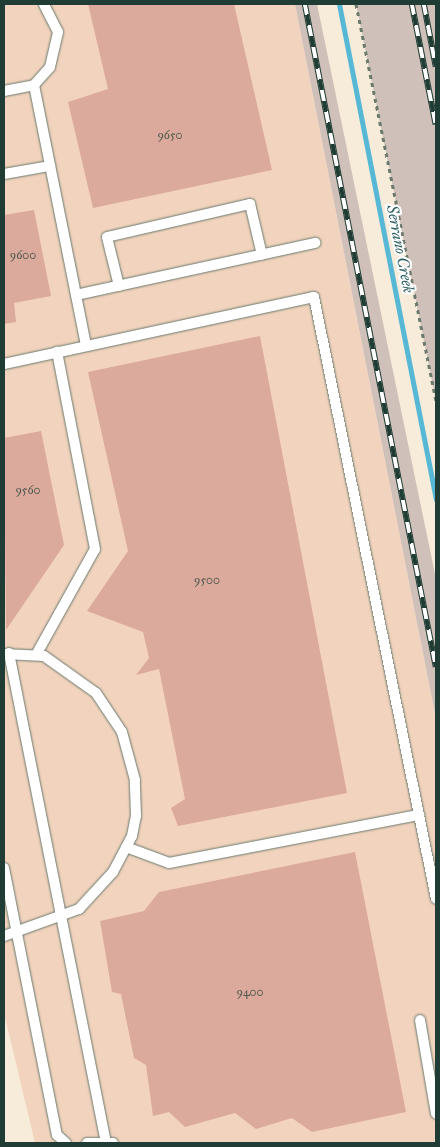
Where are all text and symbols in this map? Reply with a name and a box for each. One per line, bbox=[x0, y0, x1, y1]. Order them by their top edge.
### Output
house number: 9650 bbox=[157, 129, 183, 143]
water label: Serrano Creek bbox=[382, 203, 418, 295]
house number: 9600 bbox=[10, 249, 36, 263]
house number: 9560 bbox=[15, 484, 41, 498]
house number: 9500 bbox=[194, 574, 220, 588]
house number: 9400 bbox=[236, 986, 264, 1000]

